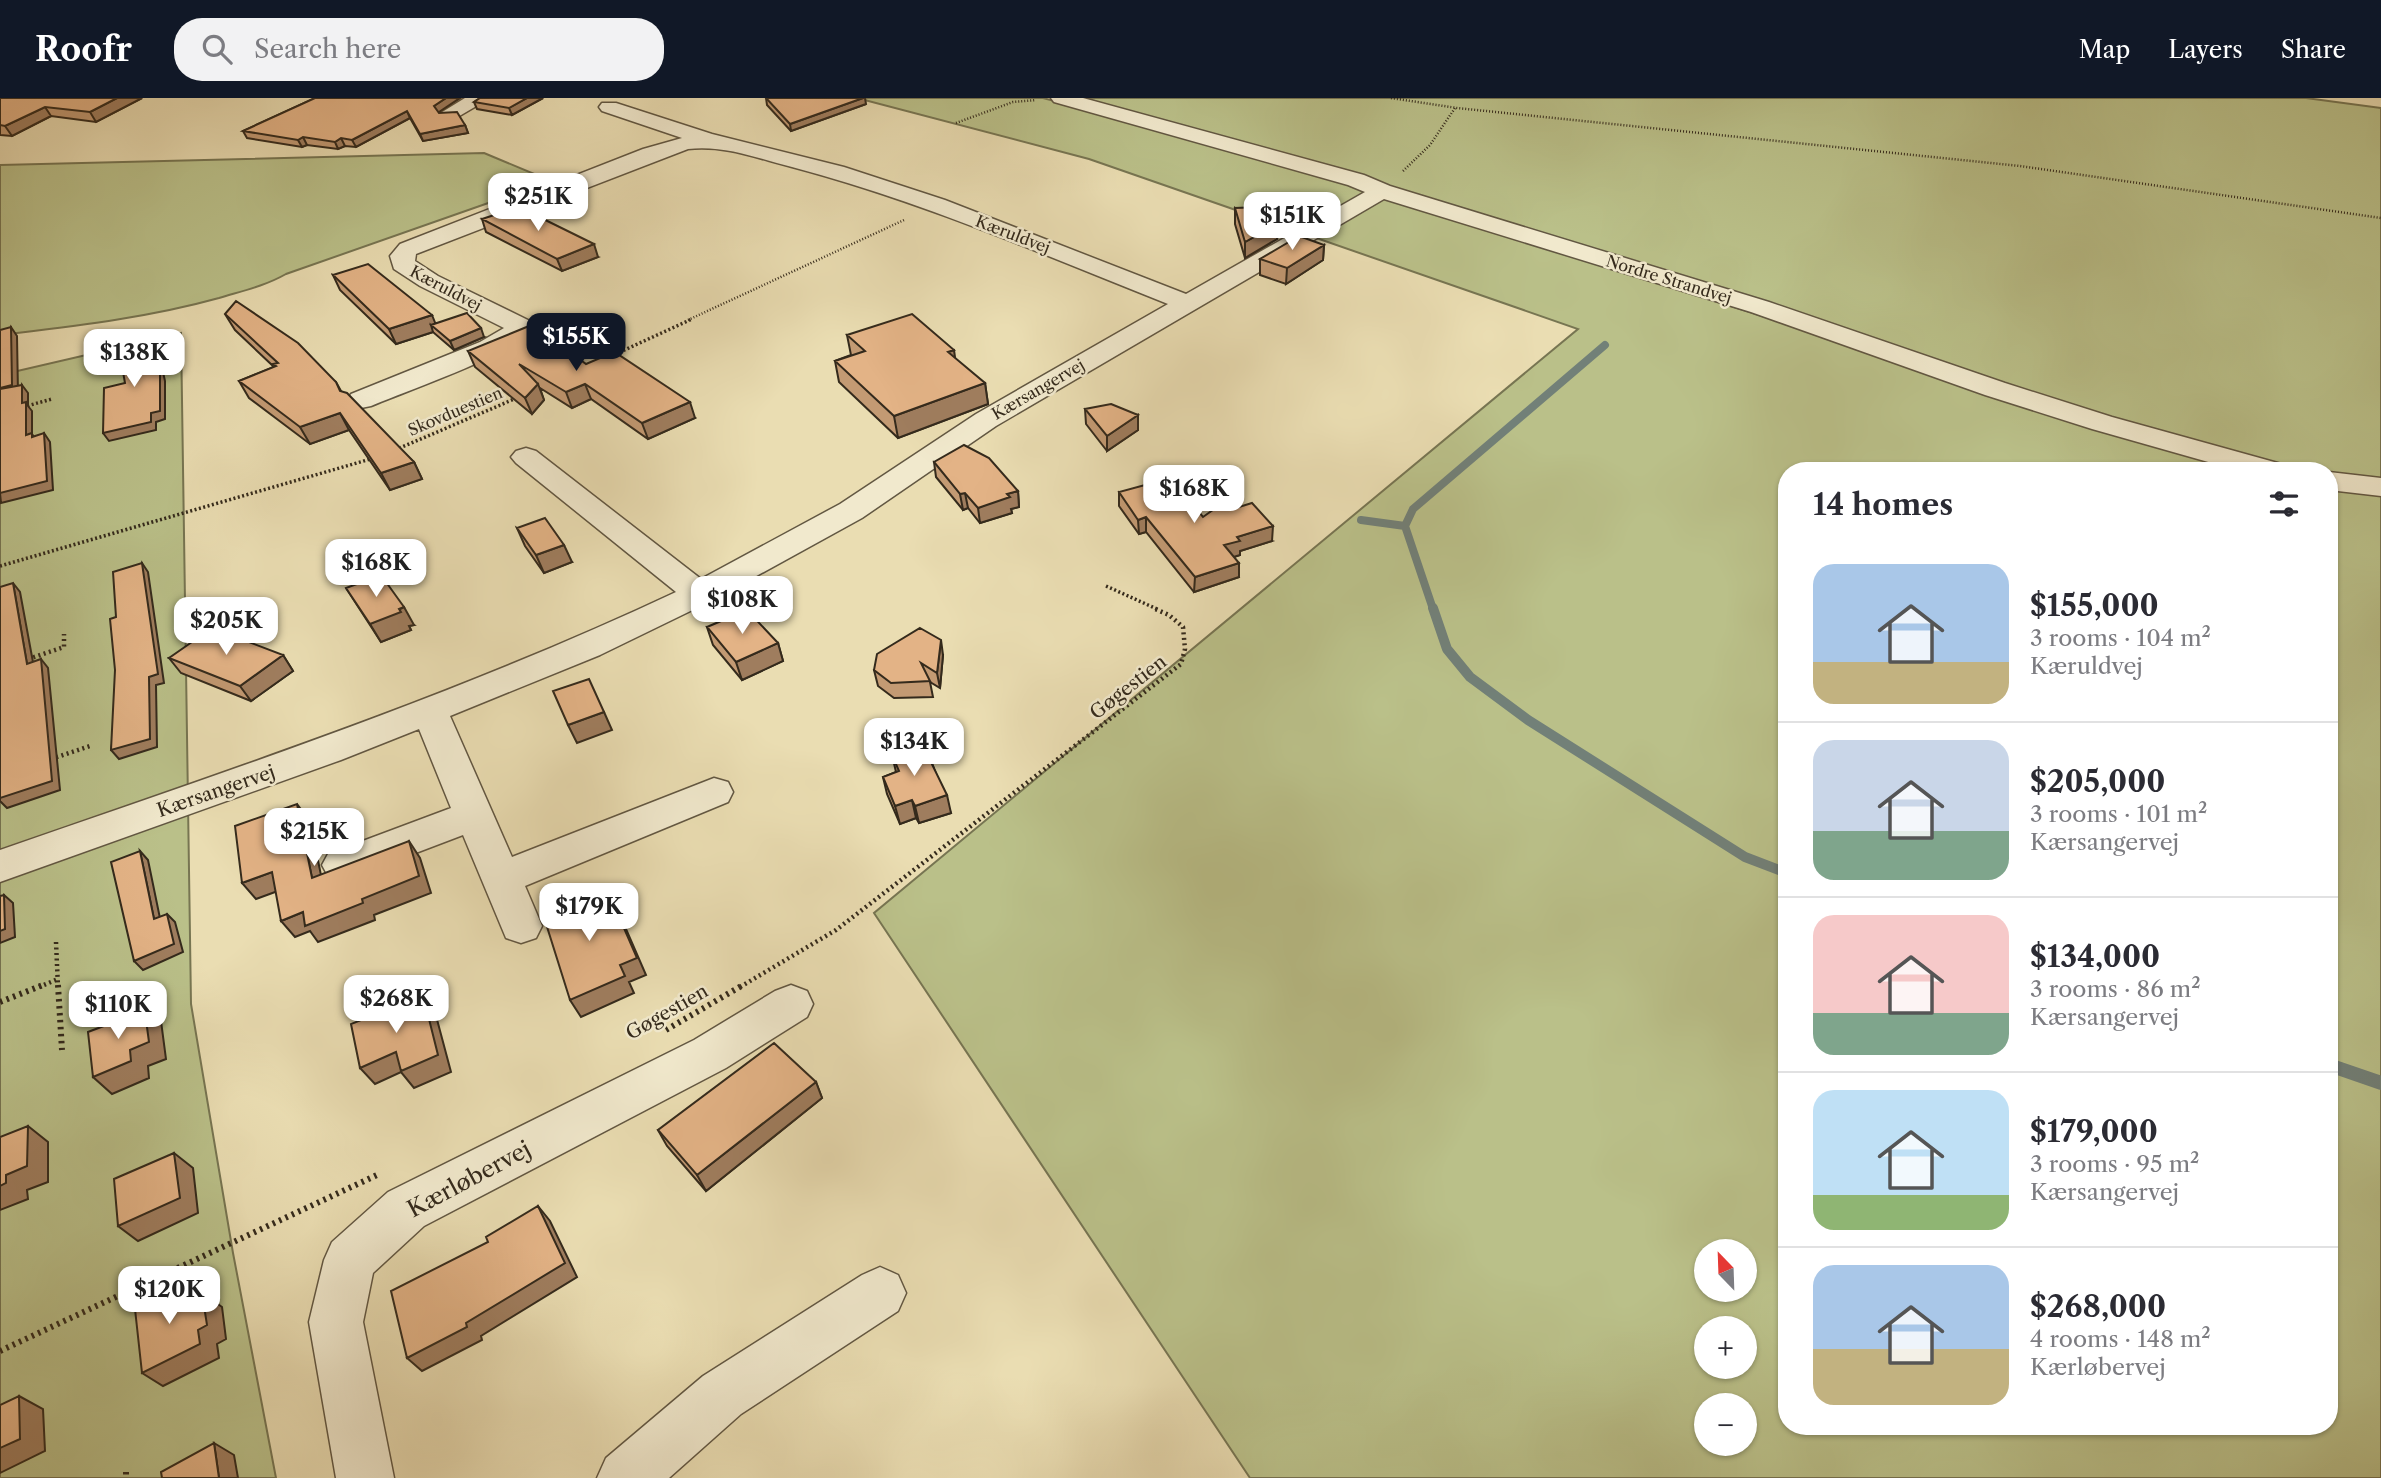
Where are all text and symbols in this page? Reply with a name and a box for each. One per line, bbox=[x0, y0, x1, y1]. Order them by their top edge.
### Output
search box bbox=[174, 18, 664, 81]
text: Roofr bbox=[35, 29, 132, 70]
icon: search bbox=[198, 30, 236, 68]
text: Search here bbox=[254, 33, 401, 65]
text: Map bbox=[2079, 35, 2130, 64]
text: Layers bbox=[2168, 35, 2243, 64]
text: Share bbox=[2281, 35, 2346, 64]
pin: $251K bbox=[489, 174, 587, 233]
text: $251K bbox=[504, 182, 572, 210]
pin: $151K bbox=[1243, 192, 1341, 252]
text: $151K bbox=[1260, 201, 1324, 229]
street label: Kæruldvej bbox=[973, 211, 1053, 257]
street label: Nordre Strandvej bbox=[1604, 250, 1734, 308]
street label: Kæruldvej bbox=[407, 261, 485, 315]
pin: $155K bbox=[527, 314, 625, 373]
text: $155K bbox=[543, 322, 609, 350]
pin: $138K bbox=[85, 330, 183, 389]
text: $138K bbox=[100, 338, 168, 366]
street label: Kærsangervej bbox=[988, 354, 1088, 424]
street label: Skovduestien bbox=[405, 382, 505, 440]
pin: $168K bbox=[1145, 466, 1243, 525]
text: $168K bbox=[1159, 474, 1229, 502]
icon: filters bbox=[2265, 485, 2303, 523]
text: 14 homes bbox=[1813, 486, 1953, 523]
pin: $168K bbox=[327, 540, 425, 599]
text: $168K bbox=[341, 548, 411, 576]
pin: $108K bbox=[693, 576, 791, 636]
text: $108K bbox=[707, 585, 777, 613]
text: $155,000 bbox=[2030, 587, 2159, 624]
icon: home bbox=[1869, 592, 1953, 676]
pin: $205K bbox=[177, 598, 275, 657]
text: $205K bbox=[190, 606, 262, 634]
text: 3 rooms · 104 m² bbox=[2030, 624, 2211, 652]
street label: Gøgestien bbox=[1085, 650, 1171, 724]
text: Kæruldvej bbox=[2030, 652, 2143, 680]
pin: $134K bbox=[865, 718, 963, 778]
text: $134K bbox=[880, 727, 948, 755]
street label: Kærsangervej bbox=[154, 760, 278, 822]
text: $205,000 bbox=[2030, 763, 2165, 800]
icon: home bbox=[1869, 768, 1953, 852]
text: 3 rooms · 101 m² bbox=[2030, 800, 2207, 828]
pin: $215K bbox=[265, 808, 363, 868]
text: $215K bbox=[280, 817, 348, 845]
text: Kærsangervej bbox=[2030, 828, 2179, 856]
pin: $179K bbox=[540, 884, 638, 943]
text: $179K bbox=[555, 892, 623, 920]
text: $134,000 bbox=[2030, 938, 2160, 975]
icon: home bbox=[1869, 943, 1953, 1027]
text: 3 rooms · 86 m² bbox=[2030, 975, 2201, 1003]
pin: $268K bbox=[347, 976, 445, 1035]
street label: Gøgestien bbox=[622, 979, 712, 1045]
pin: $110K bbox=[69, 982, 167, 1041]
text: $268K bbox=[360, 984, 432, 1012]
text: $110K bbox=[85, 990, 151, 1018]
text: Kærsangervej bbox=[2030, 1003, 2179, 1031]
text: $179,000 bbox=[2030, 1113, 2158, 1150]
icon: home bbox=[1869, 1118, 1953, 1202]
street label: Kærløbervej bbox=[403, 1135, 535, 1223]
text: 3 rooms · 95 m² bbox=[2030, 1150, 2199, 1178]
text: Kærsangervej bbox=[2030, 1178, 2179, 1206]
north arrow bbox=[1694, 1239, 1757, 1302]
map controls bbox=[1694, 1239, 1757, 1456]
pin: $120K bbox=[120, 1266, 218, 1326]
text: $120K bbox=[134, 1275, 204, 1303]
text: $268,000 bbox=[2030, 1288, 2166, 1325]
icon: home bbox=[1869, 1293, 1953, 1377]
button: + bbox=[1694, 1316, 1757, 1379]
text: 4 rooms · 148 m² bbox=[2030, 1325, 2211, 1353]
text: Kærløbervej bbox=[2030, 1353, 2166, 1381]
button: − bbox=[1694, 1393, 1757, 1456]

